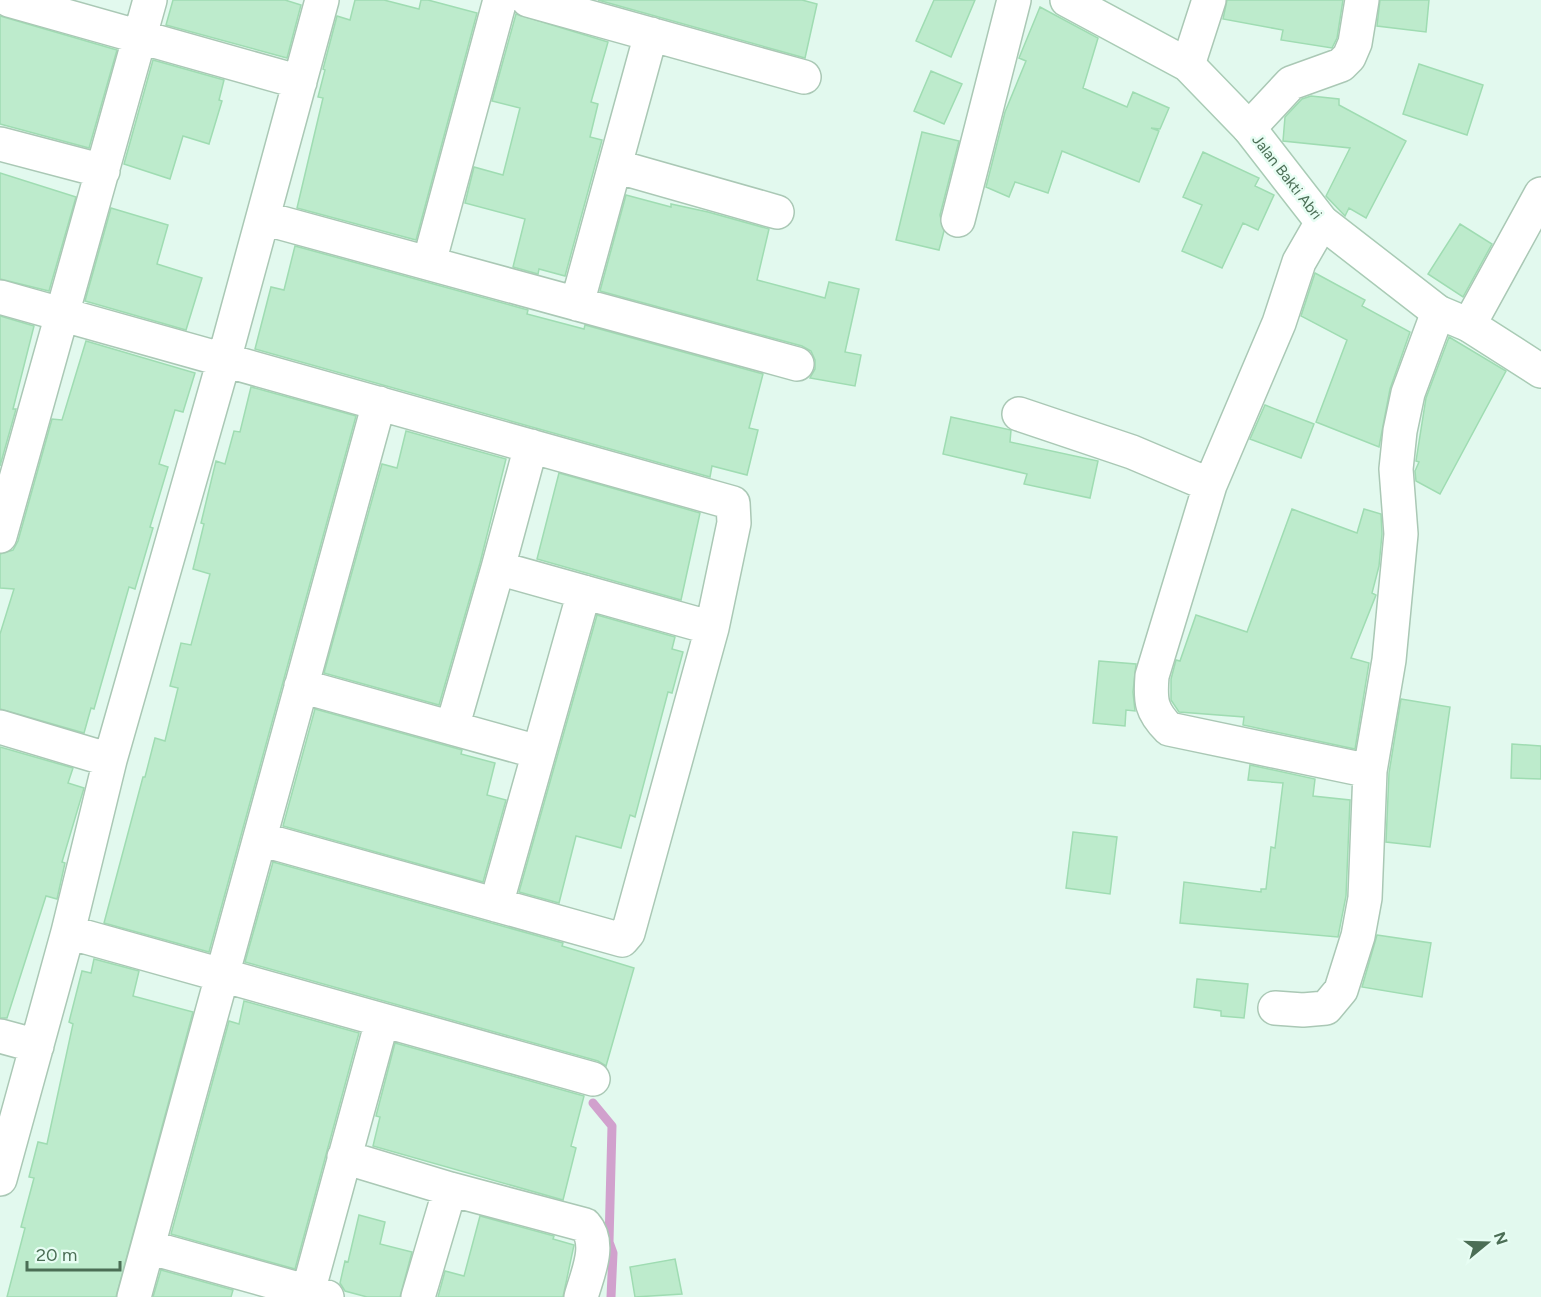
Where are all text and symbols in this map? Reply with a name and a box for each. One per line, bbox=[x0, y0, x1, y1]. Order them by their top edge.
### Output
street label: Jalan Bakti Abri bbox=[1248, 131, 1326, 223]
north arrow bbox=[1457, 1213, 1517, 1273]
text: N bbox=[1490, 1229, 1512, 1247]
scale bar bbox=[27, 1234, 120, 1272]
text: 20 m bbox=[36, 1244, 77, 1266]

